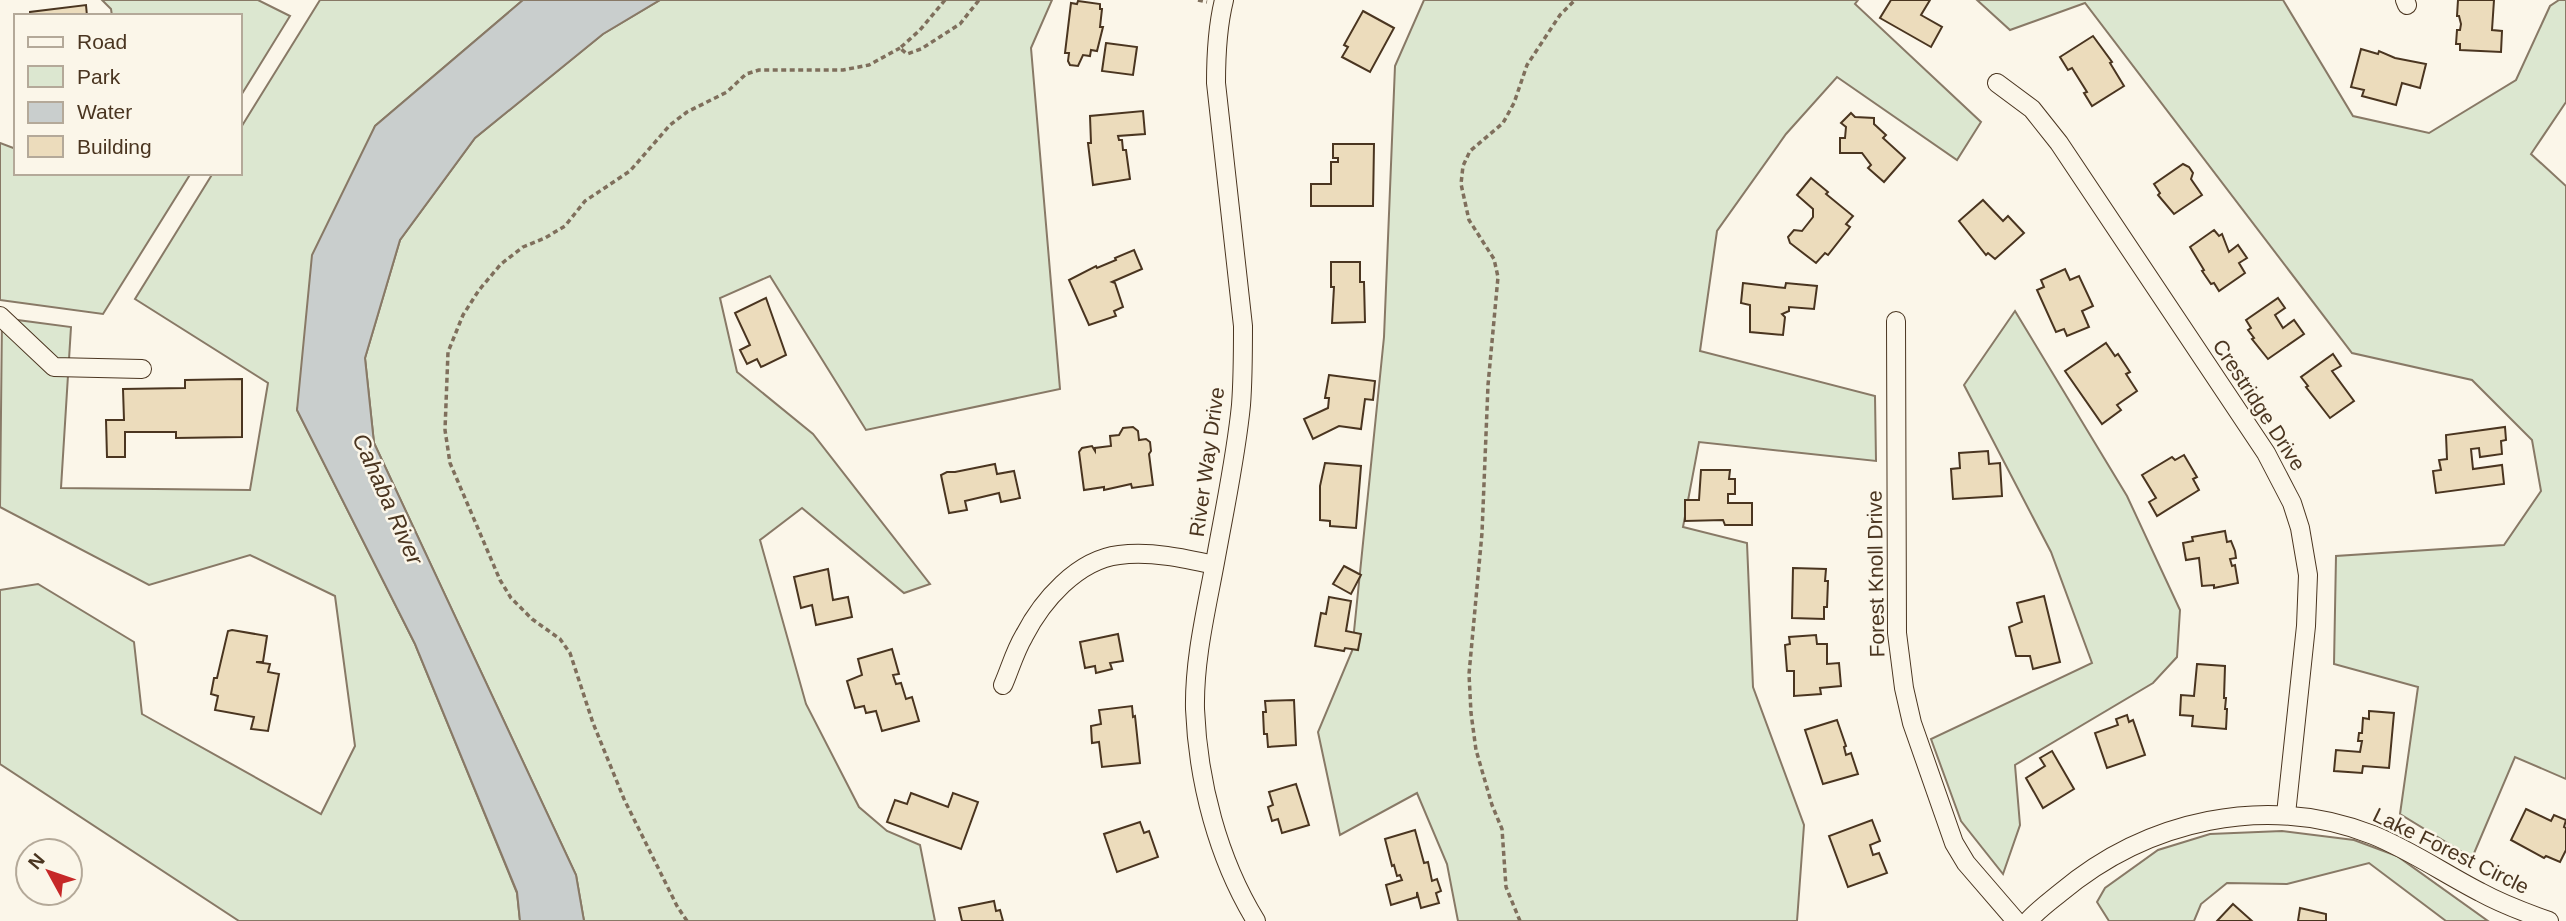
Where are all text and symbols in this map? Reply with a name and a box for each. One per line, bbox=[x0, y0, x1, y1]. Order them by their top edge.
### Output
legend bbox=[14, 14, 242, 175]
text: Road bbox=[77, 30, 127, 53]
text: Park bbox=[77, 65, 121, 88]
text: Water bbox=[77, 100, 132, 123]
text: Building bbox=[77, 135, 152, 158]
street label: Crestridge Drive bbox=[2208, 335, 2310, 475]
street label: River Way Drive bbox=[1185, 386, 1228, 538]
water label: Cahaba River bbox=[348, 429, 429, 570]
street label: Forest Knoll Drive bbox=[1863, 490, 1888, 658]
street label: Lake Forest Circle bbox=[2370, 803, 2533, 898]
north arrow bbox=[14, 837, 84, 907]
text: N bbox=[24, 849, 49, 873]

